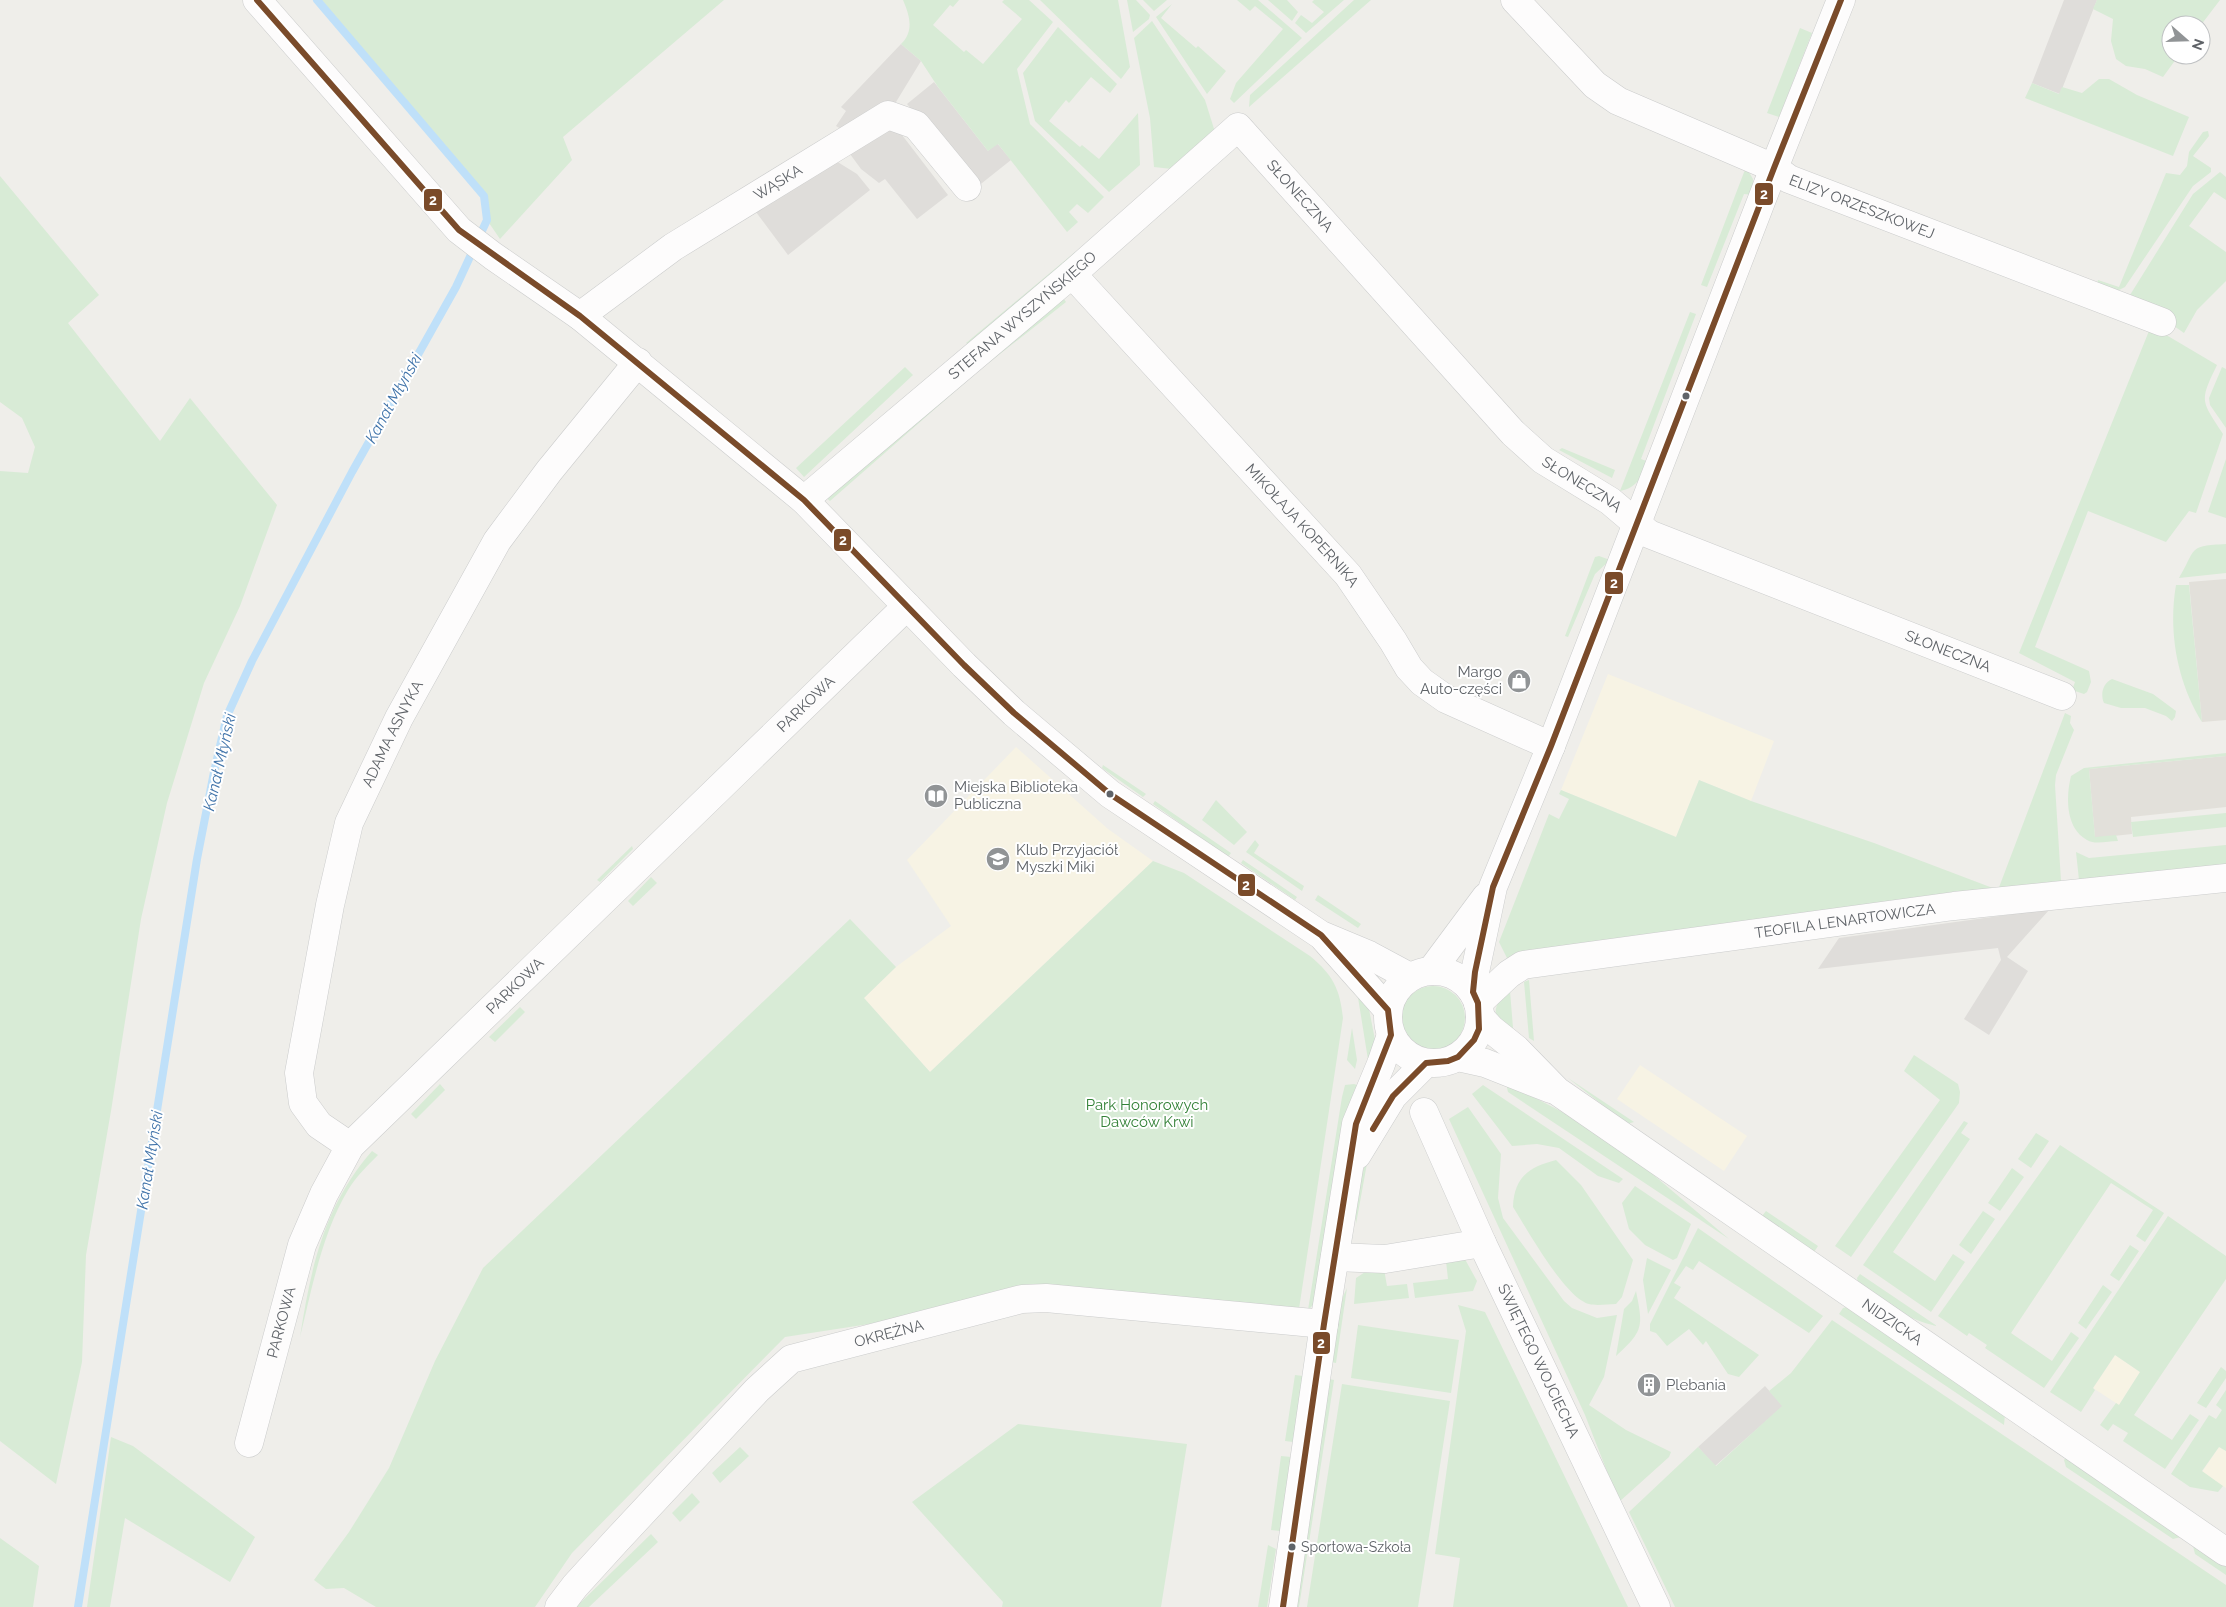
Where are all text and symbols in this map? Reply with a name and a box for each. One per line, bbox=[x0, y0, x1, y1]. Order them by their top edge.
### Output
north arrow bbox=[2161, 15, 2211, 65]
text: N bbox=[2189, 37, 2208, 52]
street label: SŁONECZNA bbox=[1263, 156, 1337, 236]
street label: WĄSKA bbox=[750, 161, 806, 204]
street label: ELIZY ORZESZKOWEJ bbox=[1786, 171, 1937, 243]
line badge: 2 bbox=[1754, 182, 1774, 206]
text: 2 bbox=[1760, 186, 1768, 202]
line badge: 2 bbox=[423, 188, 443, 212]
text: 2 bbox=[429, 192, 437, 208]
street label: STEFANA WYSZYŃSKIEGO bbox=[945, 248, 1100, 383]
water label: Kanał Młyński bbox=[361, 350, 426, 446]
unlabelled marker bbox=[1681, 391, 1691, 401]
street label: SŁONECZNA bbox=[1539, 453, 1626, 516]
street label: MIKOŁAJA KOPERNIKA bbox=[1242, 460, 1363, 591]
line badge: 2 bbox=[833, 528, 852, 552]
text: 2 bbox=[839, 532, 847, 548]
line badge: 2 bbox=[1604, 571, 1624, 595]
text: 2 bbox=[1610, 575, 1618, 591]
street label: SŁONECZNA bbox=[1903, 626, 1994, 676]
place label: Margo Auto-części bbox=[1420, 663, 1502, 698]
shop icon: Margo Auto-części bbox=[1506, 668, 1532, 694]
street label: PARKOWA bbox=[773, 672, 838, 736]
street label: ADAMA ASNYKA bbox=[358, 677, 427, 790]
water label: Kanał Młyński bbox=[199, 711, 240, 813]
place label: Miejska Biblioteka Publiczna bbox=[954, 778, 1078, 813]
library icon: Miejska Biblioteka Publiczna bbox=[923, 783, 949, 809]
unlabelled marker bbox=[1105, 789, 1115, 799]
place label: Klub Przyjaciół Myszki Miki bbox=[1016, 841, 1119, 876]
school or university icon: Klub Przyjaciół Myszki Miki bbox=[985, 846, 1011, 872]
line badge: 2 bbox=[1237, 873, 1256, 897]
text: 2 bbox=[1242, 877, 1250, 893]
street label: TEOFILA LENARTOWICZA bbox=[1753, 900, 1937, 942]
street label: PARKOWA bbox=[482, 954, 548, 1018]
park label: Park Honorowych Dawców Krwi bbox=[1086, 1096, 1208, 1131]
water label: Kanał Młyński bbox=[132, 1109, 167, 1211]
street label: ŚWIĘTEGO WOJCIECHA bbox=[1494, 1281, 1583, 1441]
street label: PARKOWA bbox=[263, 1284, 300, 1360]
street label: NIDZICKA bbox=[1859, 1295, 1926, 1349]
street label: OKRĘŻNA bbox=[852, 1316, 926, 1351]
line badge: 2 bbox=[1312, 1331, 1331, 1355]
text: 2 bbox=[1317, 1335, 1325, 1351]
building icon: Plebania bbox=[1636, 1372, 1662, 1398]
place label: Plebania bbox=[1666, 1376, 1726, 1394]
place label: Sportowa-Szkoła bbox=[1301, 1539, 1411, 1555]
marker: Sportowa-Szkoła bbox=[1287, 1542, 1297, 1552]

